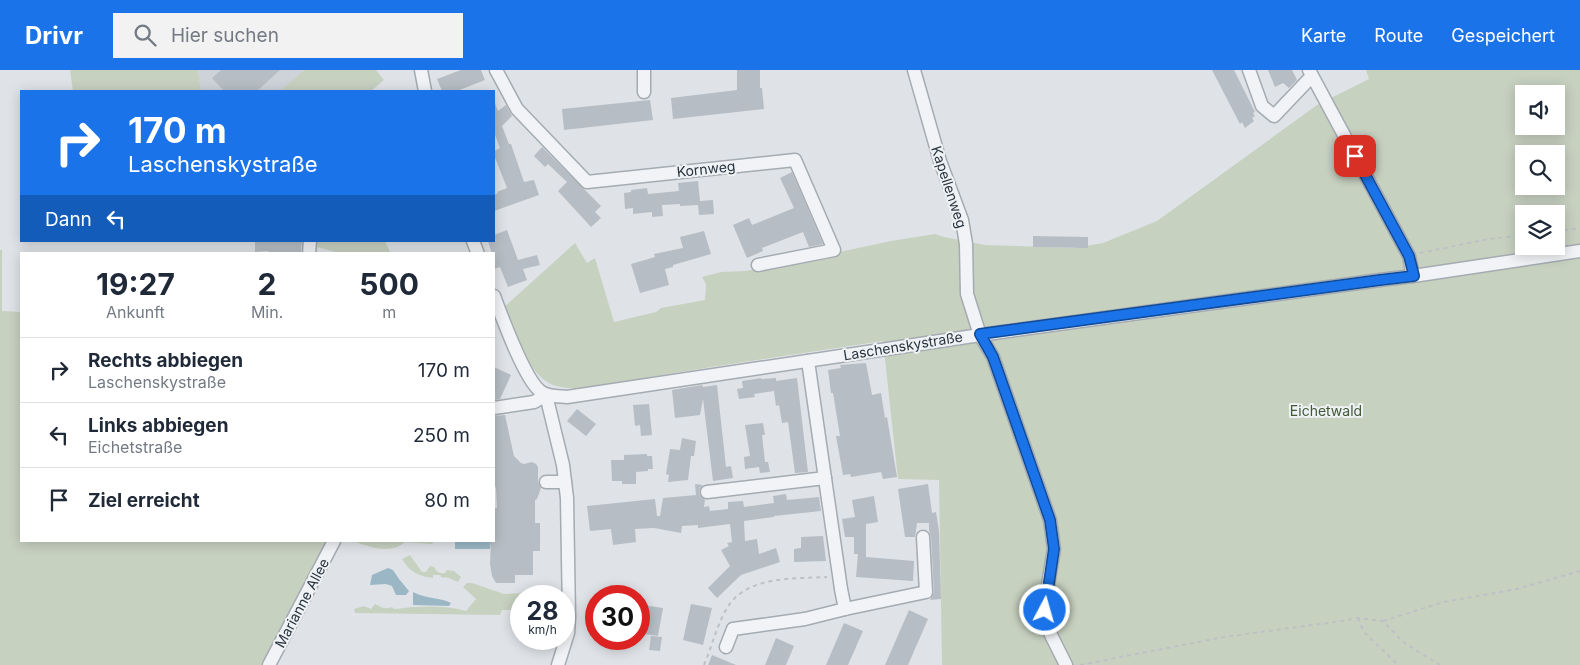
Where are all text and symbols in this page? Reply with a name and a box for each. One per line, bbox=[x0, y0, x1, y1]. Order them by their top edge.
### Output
search box bbox=[113, 13, 463, 58]
text: Drivr bbox=[25, 21, 83, 50]
icon: search bbox=[131, 21, 159, 49]
text: Hier suchen bbox=[171, 24, 279, 47]
text: Karte bbox=[1301, 25, 1346, 46]
text: Route bbox=[1374, 25, 1423, 46]
text: Gespeichert bbox=[1451, 25, 1555, 46]
map controls bbox=[1515, 85, 1565, 255]
button: sound bbox=[1515, 85, 1565, 135]
text: 170 m bbox=[128, 109, 227, 151]
icon: right bbox=[45, 110, 110, 175]
pin bbox=[1334, 135, 1376, 177]
icon: arrive bbox=[1341, 142, 1369, 170]
street label: Kapellenweg bbox=[928, 144, 971, 230]
button: search bbox=[1515, 145, 1565, 195]
text: Laschenskystraße bbox=[128, 151, 318, 177]
street label: Kornweg bbox=[676, 157, 736, 180]
icon: left bbox=[102, 205, 130, 233]
button: layers bbox=[1515, 205, 1565, 255]
text: Dann bbox=[45, 208, 92, 231]
text: 19:27 bbox=[96, 266, 175, 302]
text: 2 bbox=[258, 266, 277, 302]
text: 500 bbox=[359, 266, 419, 302]
text: Ankunft bbox=[106, 302, 165, 322]
text: Min. bbox=[251, 302, 283, 322]
text: m bbox=[382, 302, 396, 322]
street label: Laschenskystraße bbox=[842, 328, 964, 363]
text: Rechts abbiegen bbox=[88, 349, 243, 372]
icon: right bbox=[45, 356, 73, 384]
text: 170 m bbox=[418, 359, 470, 382]
text: Laschenskystraße bbox=[88, 372, 226, 392]
park label: Eichetwald bbox=[1290, 402, 1362, 419]
text: Links abbiegen bbox=[88, 414, 229, 437]
icon: left bbox=[45, 421, 73, 449]
text: 250 m bbox=[413, 424, 470, 447]
text: Eichetstraße bbox=[88, 437, 182, 457]
icon: arrive bbox=[45, 486, 73, 514]
text: Ziel erreicht bbox=[88, 489, 200, 512]
text: 80 m bbox=[424, 489, 470, 512]
street label: Marianne Allee bbox=[271, 555, 332, 650]
position arrow bbox=[1018, 583, 1070, 635]
speed limit sign: 30 bbox=[585, 585, 650, 650]
text: 28 bbox=[526, 596, 559, 626]
text: km/h bbox=[528, 622, 557, 637]

